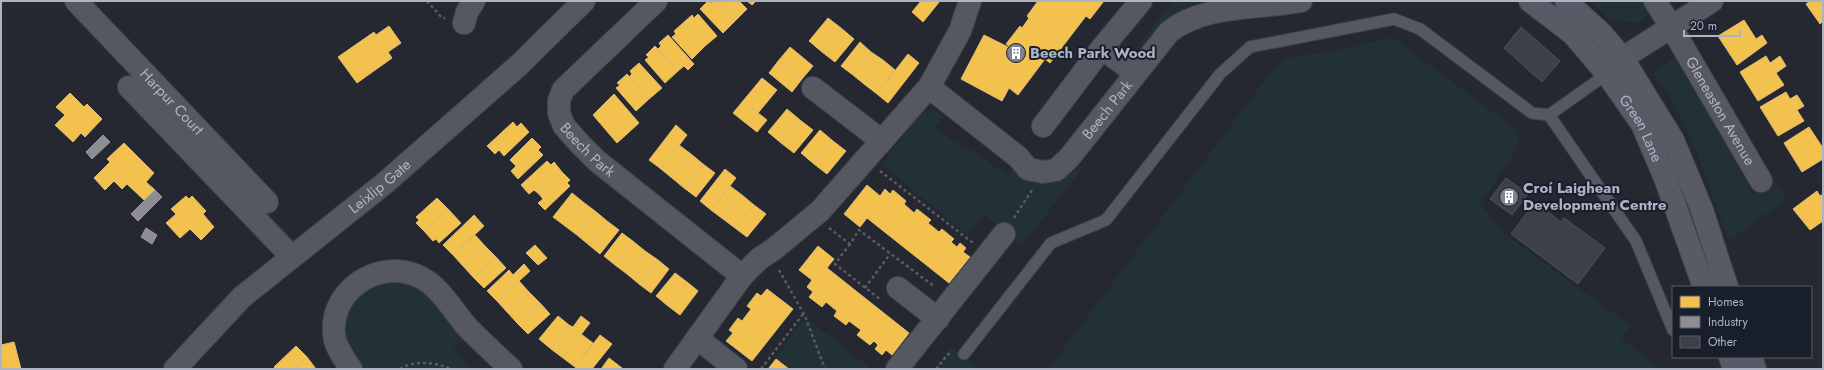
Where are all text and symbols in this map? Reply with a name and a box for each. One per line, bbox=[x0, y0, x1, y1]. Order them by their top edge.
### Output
scale bar bbox=[1684, 12, 1740, 38]
text: 20 m bbox=[1690, 17, 1717, 35]
building icon: Beech Park Wood bbox=[1005, 42, 1027, 64]
place label: Beech Park Wood bbox=[1030, 42, 1156, 64]
street label: Gleneaston Avenue bbox=[1680, 52, 1761, 170]
street label: Harpur Court bbox=[135, 64, 209, 140]
street label: Beech Park bbox=[1077, 75, 1138, 144]
street label: Green Lane bbox=[1614, 90, 1668, 166]
street label: Beech Park bbox=[555, 118, 620, 183]
street label: Leixlip Gate bbox=[344, 154, 416, 219]
place label: Croí Laighean Development Centre bbox=[1523, 177, 1667, 216]
building icon: Croí Laighean Development Centre bbox=[1498, 186, 1520, 208]
legend bbox=[1672, 286, 1812, 358]
text: Homes bbox=[1708, 293, 1744, 311]
text: Industry bbox=[1708, 313, 1749, 331]
text: Other bbox=[1708, 333, 1738, 351]

